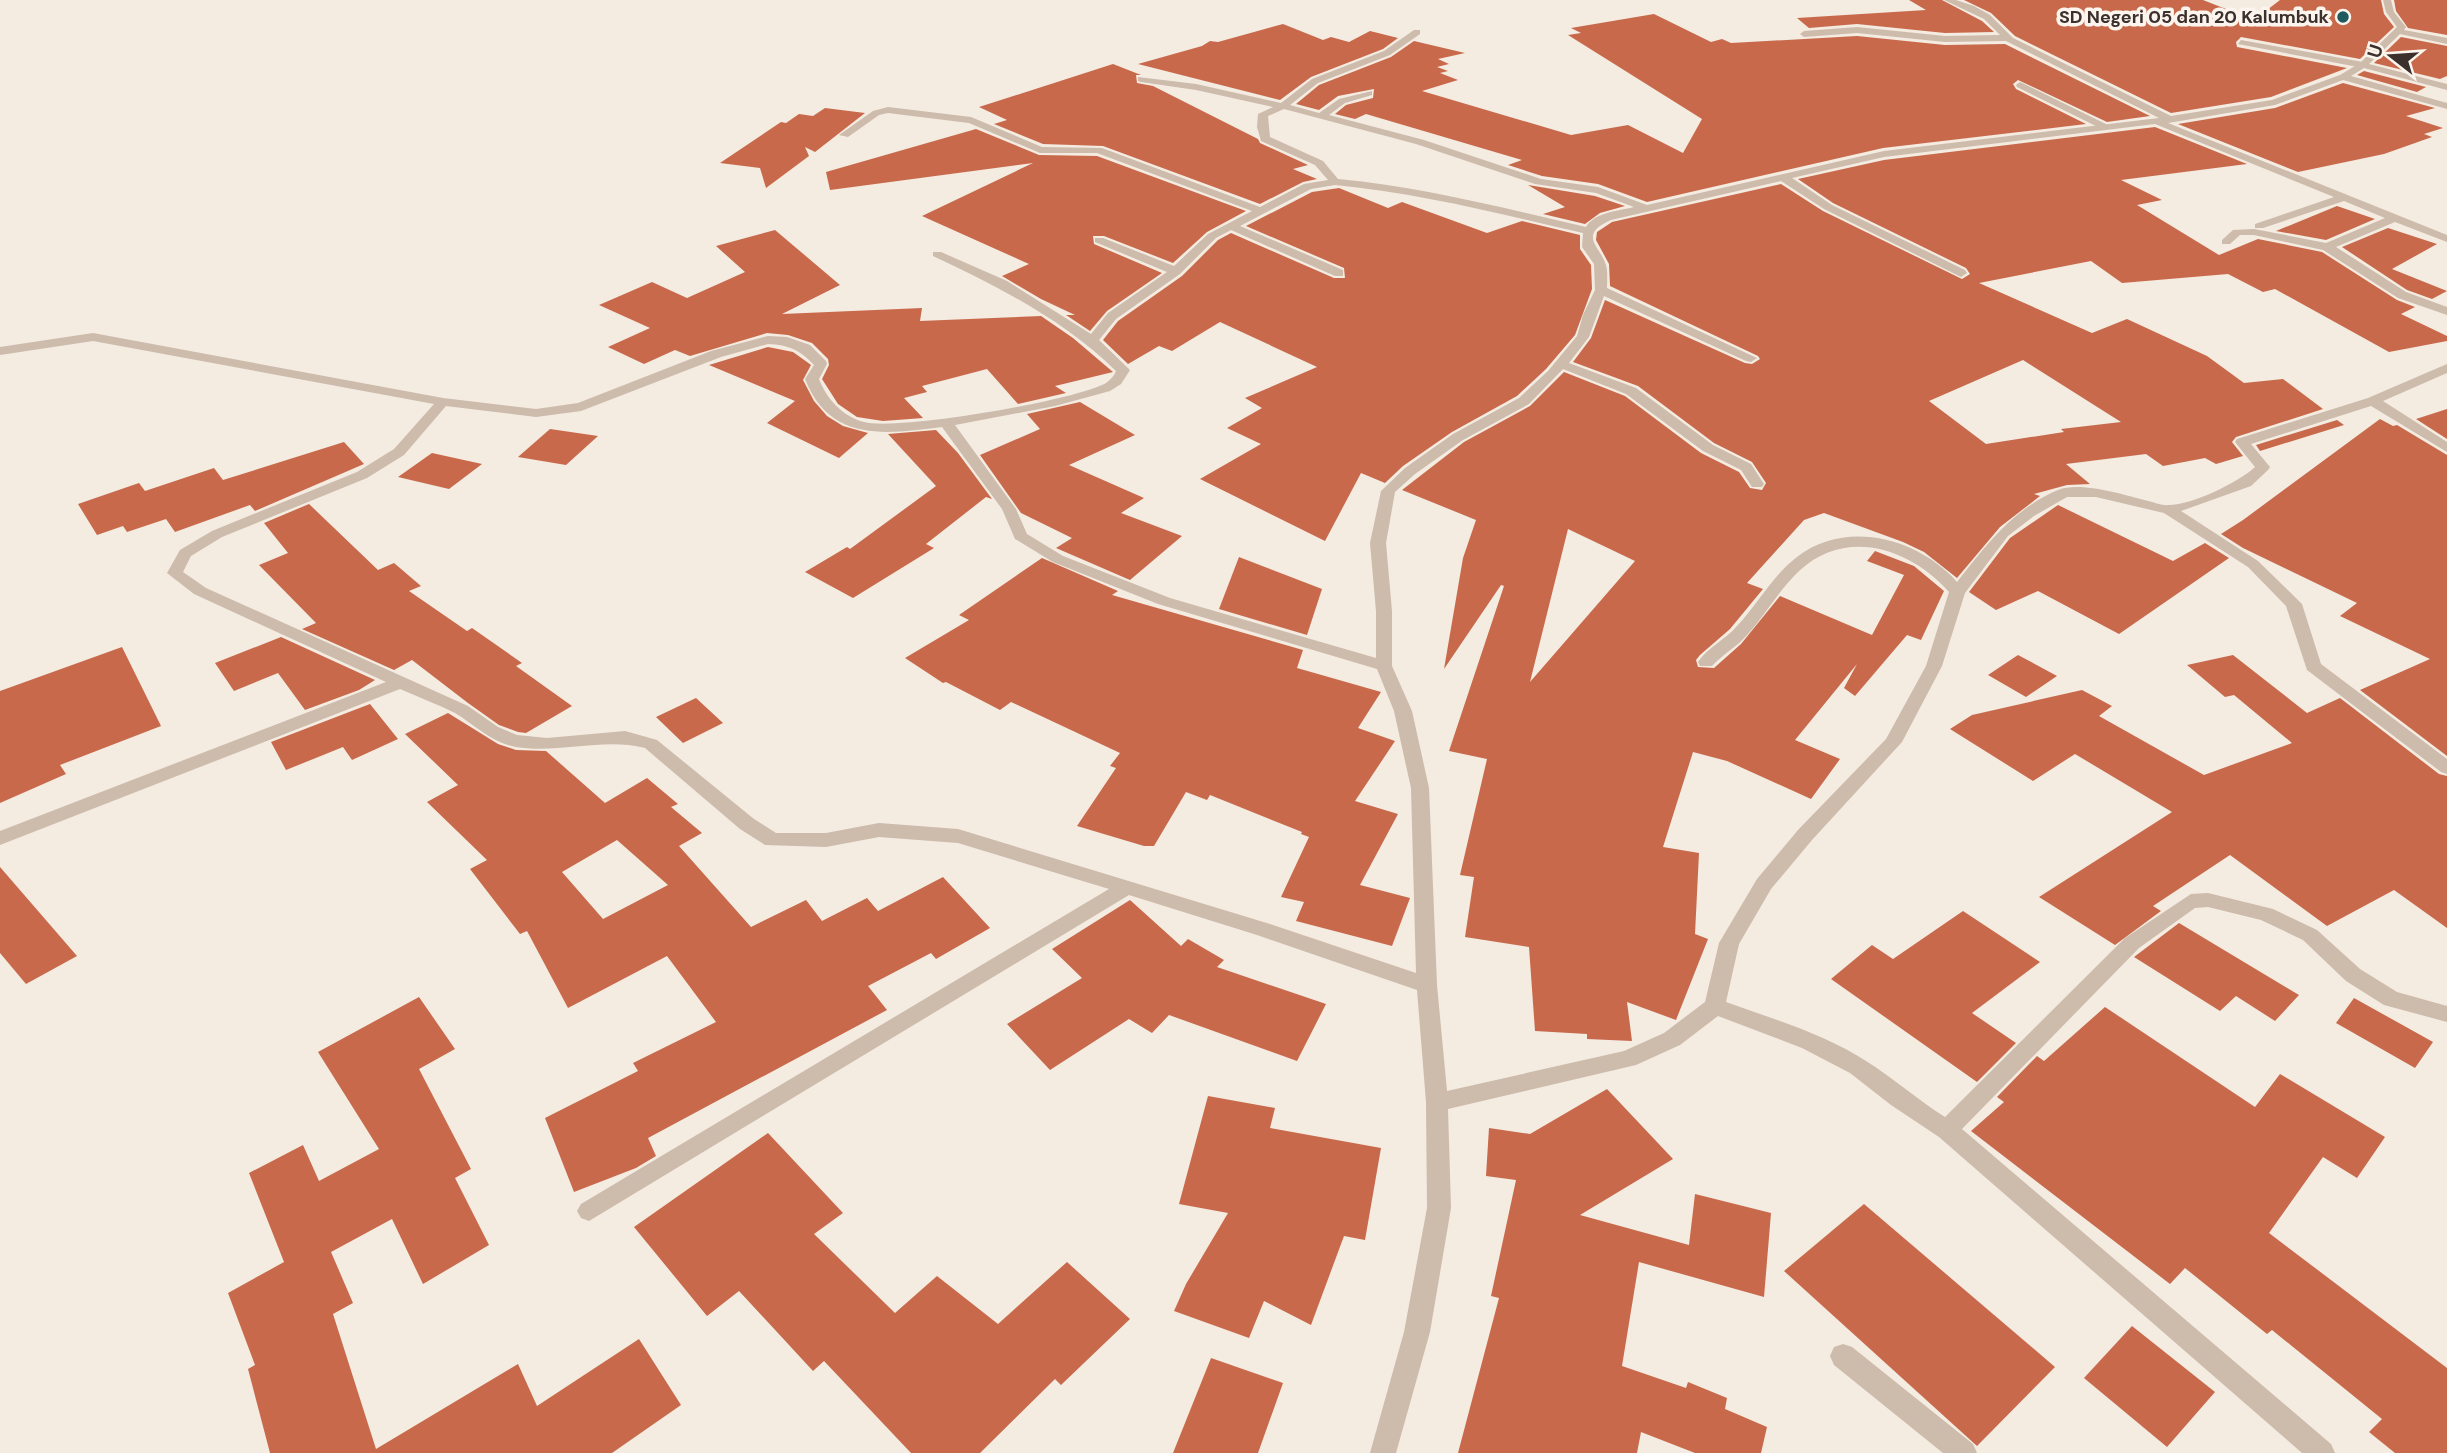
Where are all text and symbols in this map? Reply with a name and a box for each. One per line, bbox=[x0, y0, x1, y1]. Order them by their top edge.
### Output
place label: SD Negeri 05 dan 20 Kalumbuk bbox=[2059, 5, 2330, 29]
marker: SD Negeri 05 dan 20 Kalumbuk bbox=[2335, 9, 2351, 25]
north arrow bbox=[2356, 21, 2426, 91]
text: U bbox=[2361, 41, 2389, 61]

